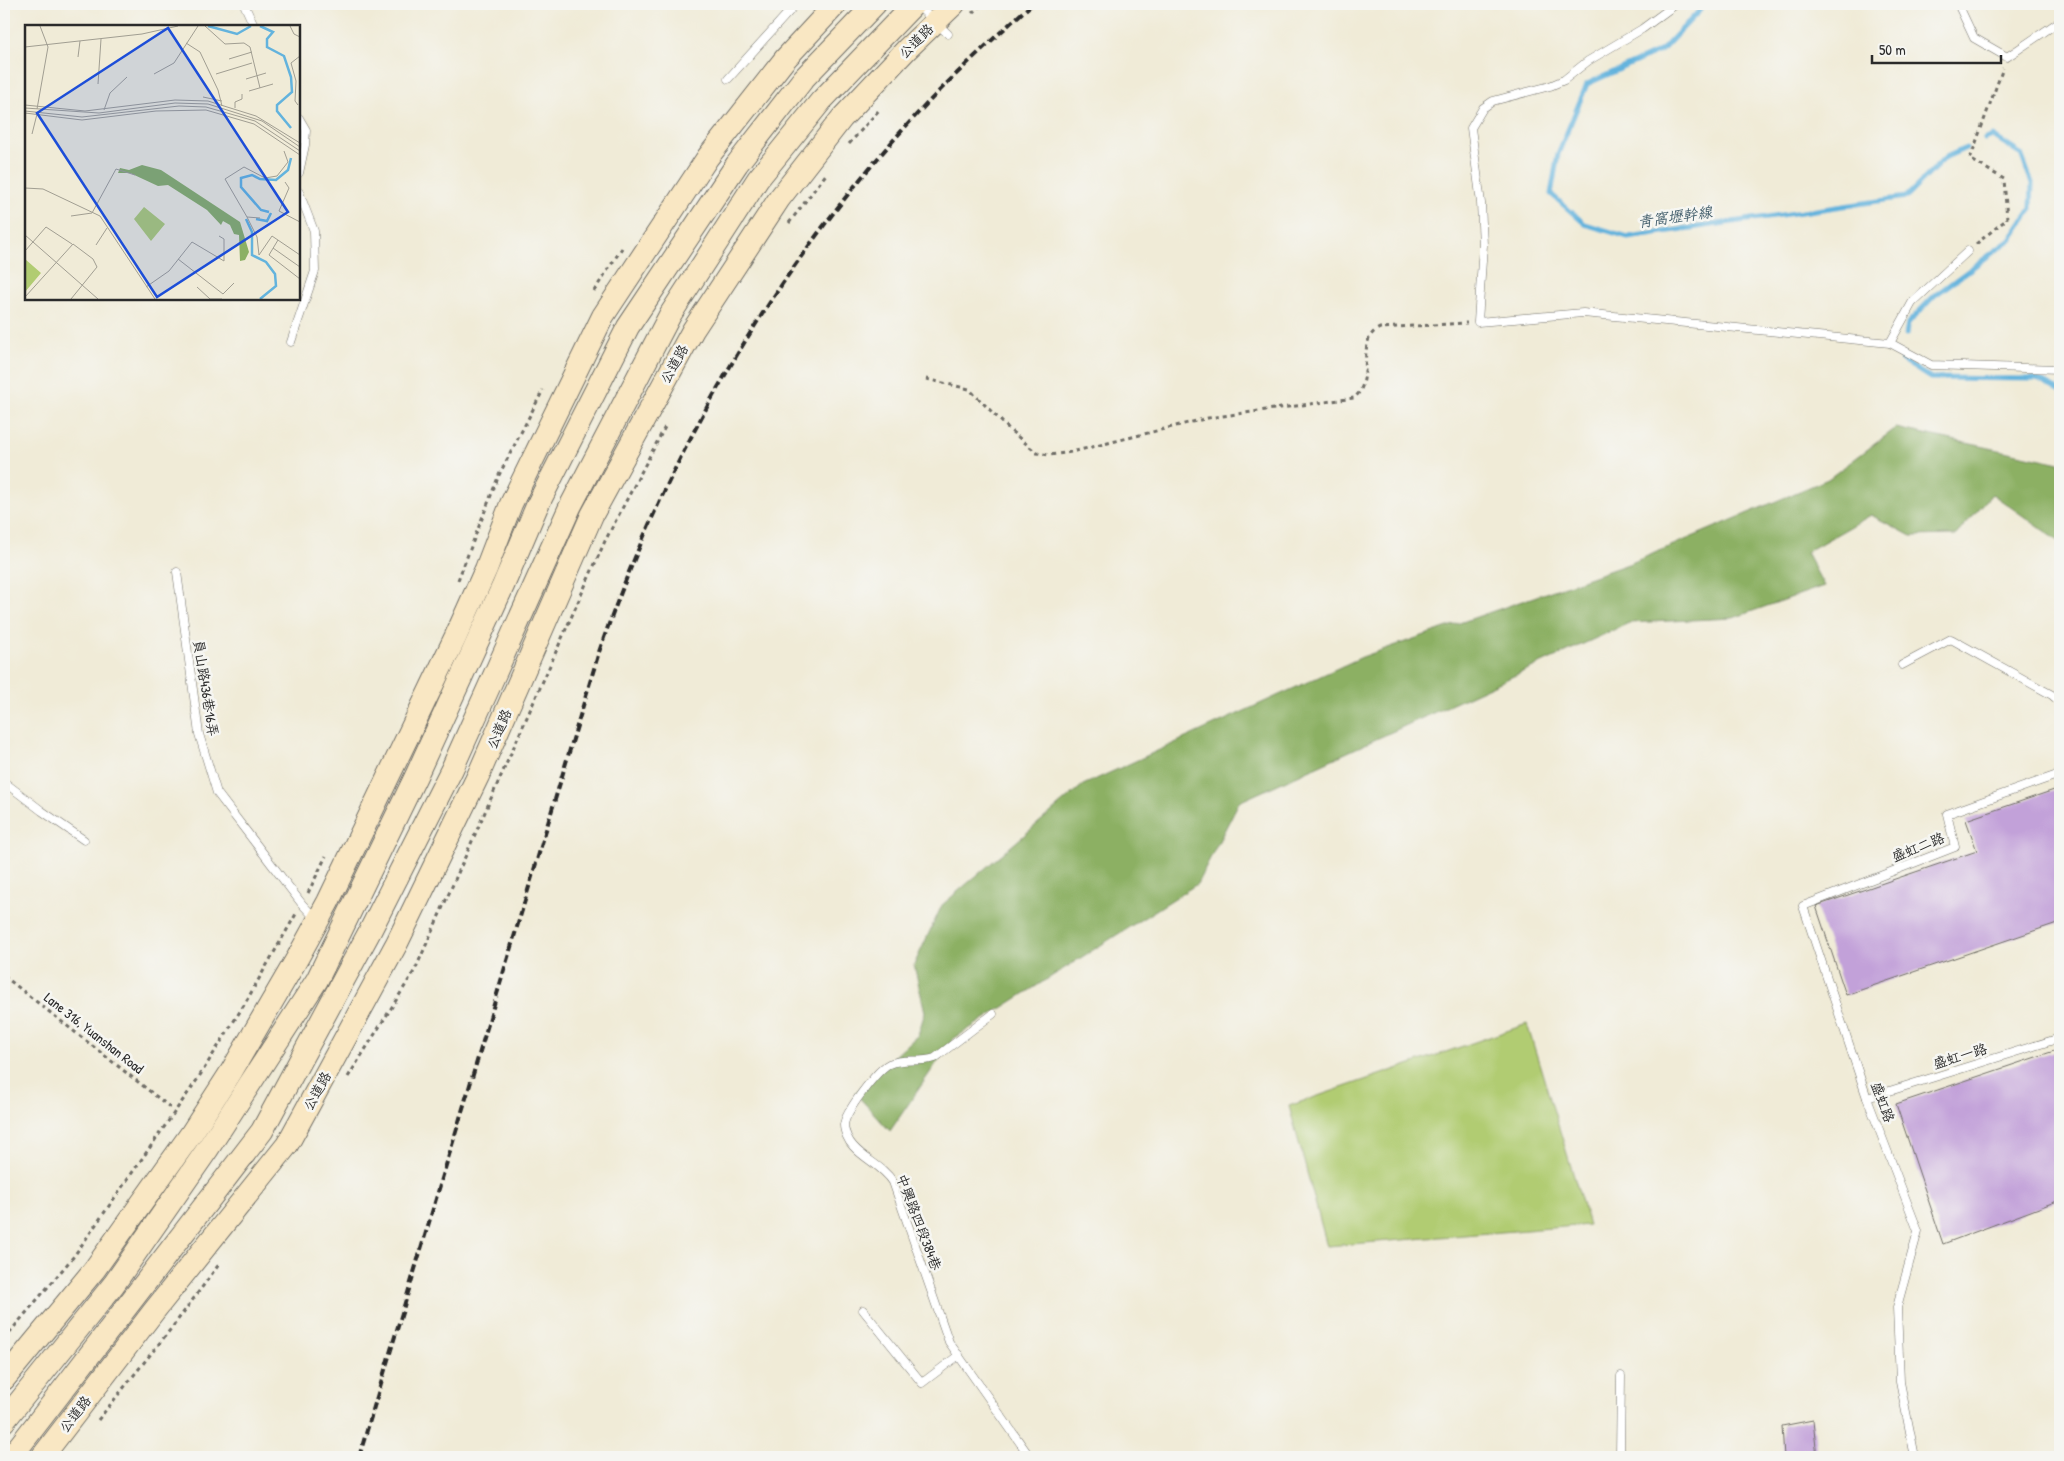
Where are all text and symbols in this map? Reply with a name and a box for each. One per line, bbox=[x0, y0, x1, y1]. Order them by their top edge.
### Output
street label: 公道路 bbox=[894, 19, 937, 62]
inset map bbox=[25, 25, 300, 300]
scale bar bbox=[1872, 32, 2000, 64]
text: 50 m bbox=[1879, 39, 1906, 60]
water label: 青窩壢幹線 bbox=[1636, 201, 1715, 232]
street label: 公道路 bbox=[655, 341, 692, 387]
street label: 員山路436巷16弄 bbox=[189, 638, 224, 738]
street label: 公道路 bbox=[482, 706, 515, 752]
street label: 盛虹二路 bbox=[1888, 827, 1947, 866]
street label: Lane 316, Yuanshan Road bbox=[41, 988, 149, 1078]
street label: 盛虹一路 bbox=[1930, 1038, 1989, 1073]
street label: 公道路 bbox=[298, 1068, 335, 1114]
street label: 盛虹路 bbox=[1867, 1079, 1900, 1125]
street label: 中興路四段384巷 bbox=[892, 1171, 947, 1274]
street label: 公道路 bbox=[54, 1391, 95, 1436]

